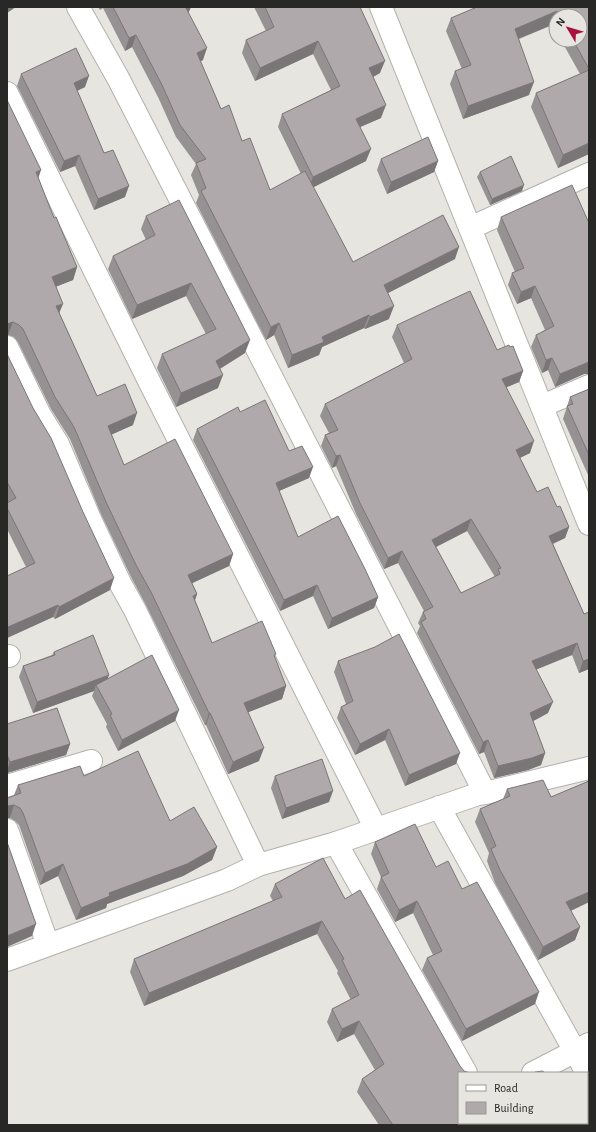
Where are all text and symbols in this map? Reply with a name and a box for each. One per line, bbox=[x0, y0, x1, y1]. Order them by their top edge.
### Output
north arrow bbox=[548, 8, 588, 48]
text: N bbox=[554, 16, 567, 29]
legend bbox=[458, 1072, 588, 1124]
text: Road bbox=[494, 1082, 518, 1094]
text: Building bbox=[494, 1102, 534, 1114]

